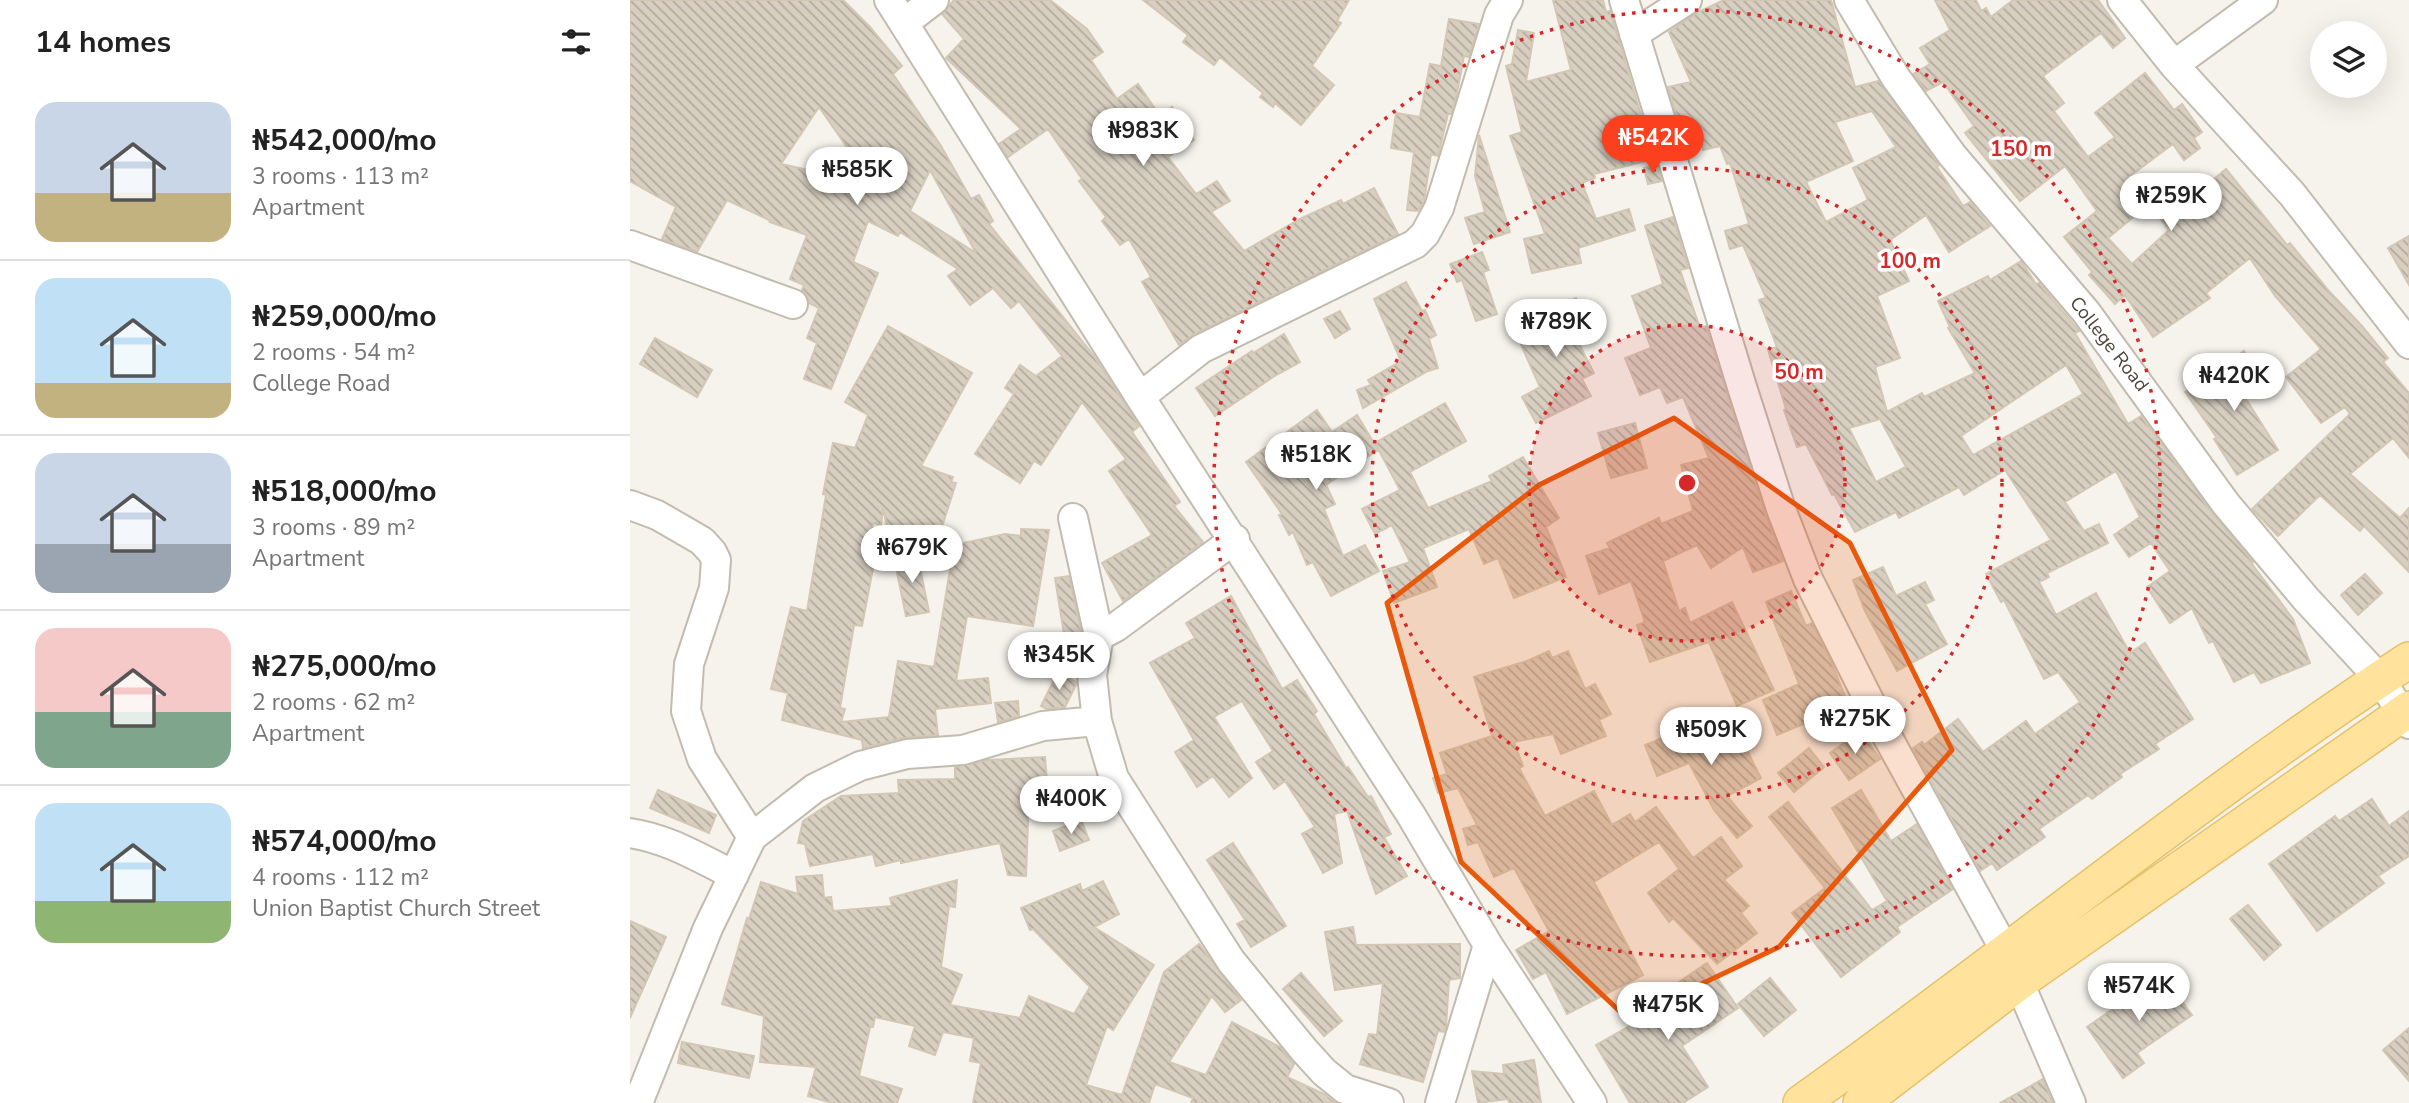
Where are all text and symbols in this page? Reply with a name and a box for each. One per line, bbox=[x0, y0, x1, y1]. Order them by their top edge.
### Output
map controls bbox=[2310, 21, 2387, 98]
button: layers bbox=[2310, 21, 2387, 98]
text: 14 homes bbox=[35, 22, 171, 63]
icon: filters bbox=[557, 23, 595, 61]
pin: ₦983K bbox=[1094, 108, 1192, 168]
text: ₦983K bbox=[1108, 115, 1178, 146]
pin: ₦542K bbox=[1604, 116, 1702, 175]
text: ₦542,000/mo bbox=[252, 120, 437, 161]
text: ₦542K bbox=[1618, 122, 1688, 153]
icon: home bbox=[91, 130, 175, 214]
text: 150 m bbox=[1990, 135, 2052, 163]
pin: ₦585K bbox=[808, 148, 906, 207]
text: ₦585K bbox=[822, 154, 892, 185]
text: 3 rooms · 113 m² bbox=[252, 161, 429, 192]
pin: ₦259K bbox=[2122, 174, 2220, 233]
text: ₦259K bbox=[2136, 180, 2206, 211]
text: Apartment bbox=[252, 192, 364, 223]
text: 100 m bbox=[1879, 247, 1941, 275]
street label: College Road bbox=[2064, 291, 2154, 397]
text: ₦259,000/mo bbox=[252, 296, 437, 337]
pin: ₦789K bbox=[1507, 300, 1605, 359]
icon: home bbox=[91, 306, 175, 390]
text: ₦789K bbox=[1521, 306, 1591, 337]
text: 2 rooms · 54 m² bbox=[252, 337, 415, 368]
pin: ₦420K bbox=[2185, 354, 2283, 413]
text: 50 m bbox=[1774, 358, 1824, 386]
text: ₦420K bbox=[2199, 360, 2269, 391]
text: College Road bbox=[252, 368, 390, 399]
pin: ₦518K bbox=[1267, 433, 1365, 492]
text: ₦518K bbox=[1281, 439, 1351, 470]
text: ₦518,000/mo bbox=[252, 471, 437, 512]
centre of rings bbox=[1675, 471, 1699, 495]
icon: home bbox=[91, 481, 175, 565]
text: 3 rooms · 89 m² bbox=[252, 512, 415, 543]
pin: ₦679K bbox=[863, 526, 961, 585]
text: ₦679K bbox=[877, 532, 947, 563]
text: Apartment bbox=[252, 543, 364, 574]
pin: ₦345K bbox=[1010, 632, 1108, 692]
text: ₦345K bbox=[1024, 639, 1094, 670]
text: ₦275,000/mo bbox=[252, 646, 437, 687]
icon: home bbox=[91, 656, 175, 740]
text: 2 rooms · 62 m² bbox=[252, 687, 415, 718]
pin: ₦275K bbox=[1806, 696, 1904, 756]
text: ₦275K bbox=[1820, 703, 1890, 734]
pin: ₦509K bbox=[1662, 708, 1760, 767]
text: ₦509K bbox=[1676, 714, 1746, 745]
text: Apartment bbox=[252, 718, 364, 749]
pin: ₦400K bbox=[1022, 776, 1120, 836]
text: ₦400K bbox=[1036, 783, 1106, 814]
text: ₦574,000/mo bbox=[252, 821, 437, 862]
icon: home bbox=[91, 831, 175, 915]
text: 4 rooms · 112 m² bbox=[252, 862, 429, 893]
text: Union Baptist Church Street bbox=[252, 893, 540, 924]
pin: ₦574K bbox=[2090, 964, 2188, 1023]
text: ₦574K bbox=[2104, 970, 2174, 1001]
pin: ₦475K bbox=[1619, 982, 1717, 1042]
text: ₦475K bbox=[1633, 989, 1703, 1020]

